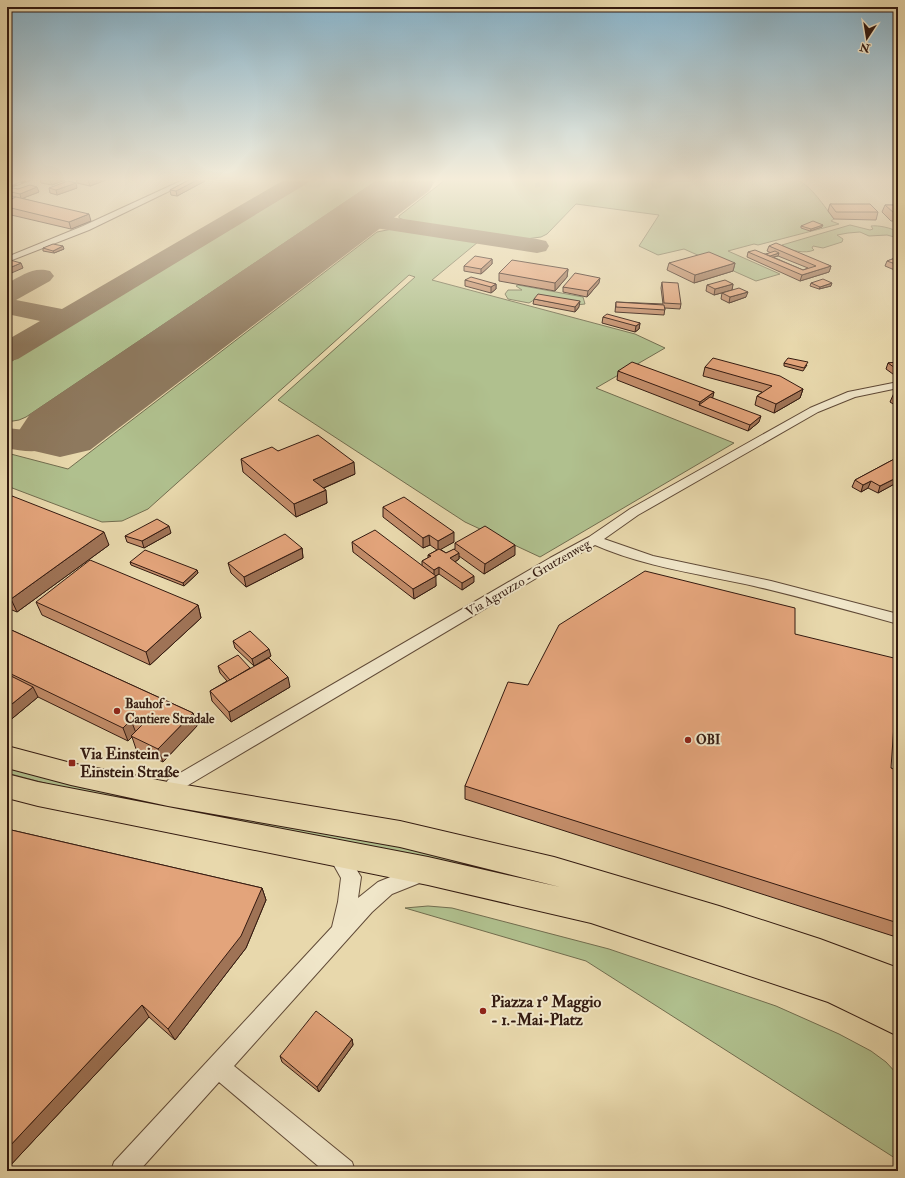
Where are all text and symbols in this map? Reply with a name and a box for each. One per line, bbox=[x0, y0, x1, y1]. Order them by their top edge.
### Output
north arrow bbox=[847, 18, 887, 58]
text: N bbox=[858, 40, 872, 55]
street label: Via Agruzzo - Grutzenweg bbox=[463, 535, 594, 620]
place label: Bauhof - Cantiere Stradale bbox=[125, 696, 215, 727]
marker: Bauhof - Cantiere Stradale bbox=[112, 706, 122, 716]
place label: OBI bbox=[696, 732, 721, 748]
marker: OBI bbox=[683, 735, 693, 745]
place label: Via Einstein - Einstein Straße bbox=[79, 744, 180, 782]
marker: Via Einstein - Einstein Straße bbox=[67, 758, 77, 768]
place label: Piazza 1º Maggio - 1.-Mai-Platz bbox=[491, 992, 601, 1030]
marker: Piazza 1º Maggio - 1.-Mai-Platz bbox=[478, 1006, 488, 1016]

